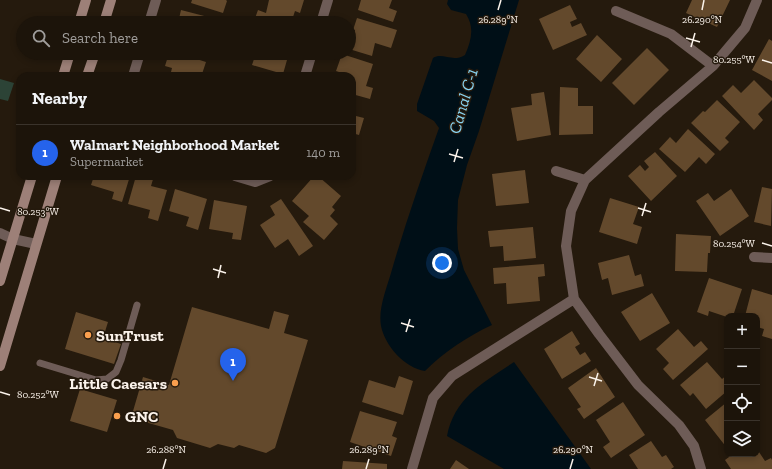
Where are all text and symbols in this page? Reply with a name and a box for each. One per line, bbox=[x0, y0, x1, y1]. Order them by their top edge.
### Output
text: 26.289°N bbox=[478, 14, 518, 26]
text: 26.290°N bbox=[682, 14, 723, 26]
search box bbox=[16, 16, 356, 60]
icon: search bbox=[30, 27, 52, 49]
text: Search here bbox=[62, 29, 138, 47]
text: 80.255°W bbox=[713, 54, 756, 66]
water label: Canal C-1 bbox=[444, 66, 482, 136]
text: Nearby bbox=[32, 88, 87, 108]
text: Walmart Neighborhood Market bbox=[70, 136, 279, 154]
text: 1 bbox=[42, 145, 48, 160]
text: 140 m bbox=[306, 145, 340, 160]
text: Supermarket bbox=[70, 154, 143, 169]
text: 80.253°W bbox=[17, 206, 59, 218]
text: 80.254°W bbox=[713, 238, 756, 250]
your location bbox=[432, 253, 452, 273]
map controls bbox=[724, 313, 760, 457]
button: + bbox=[724, 313, 760, 349]
place label: SunTrust bbox=[96, 326, 164, 345]
marker: SunTrust bbox=[83, 330, 93, 340]
pin: 1 bbox=[220, 348, 246, 381]
button: − bbox=[724, 349, 760, 385]
place label: Little Caesars bbox=[69, 374, 167, 393]
marker: Little Caesars bbox=[170, 378, 180, 388]
button: locate bbox=[724, 385, 760, 421]
text: 80.252°W bbox=[17, 389, 60, 401]
place label: GNC bbox=[125, 407, 158, 426]
marker: GNC bbox=[112, 411, 122, 421]
button: layers bbox=[724, 421, 760, 457]
text: 26.288°N bbox=[146, 444, 186, 456]
text: 26.289°N bbox=[349, 444, 389, 456]
text: 26.290°N bbox=[553, 444, 594, 456]

